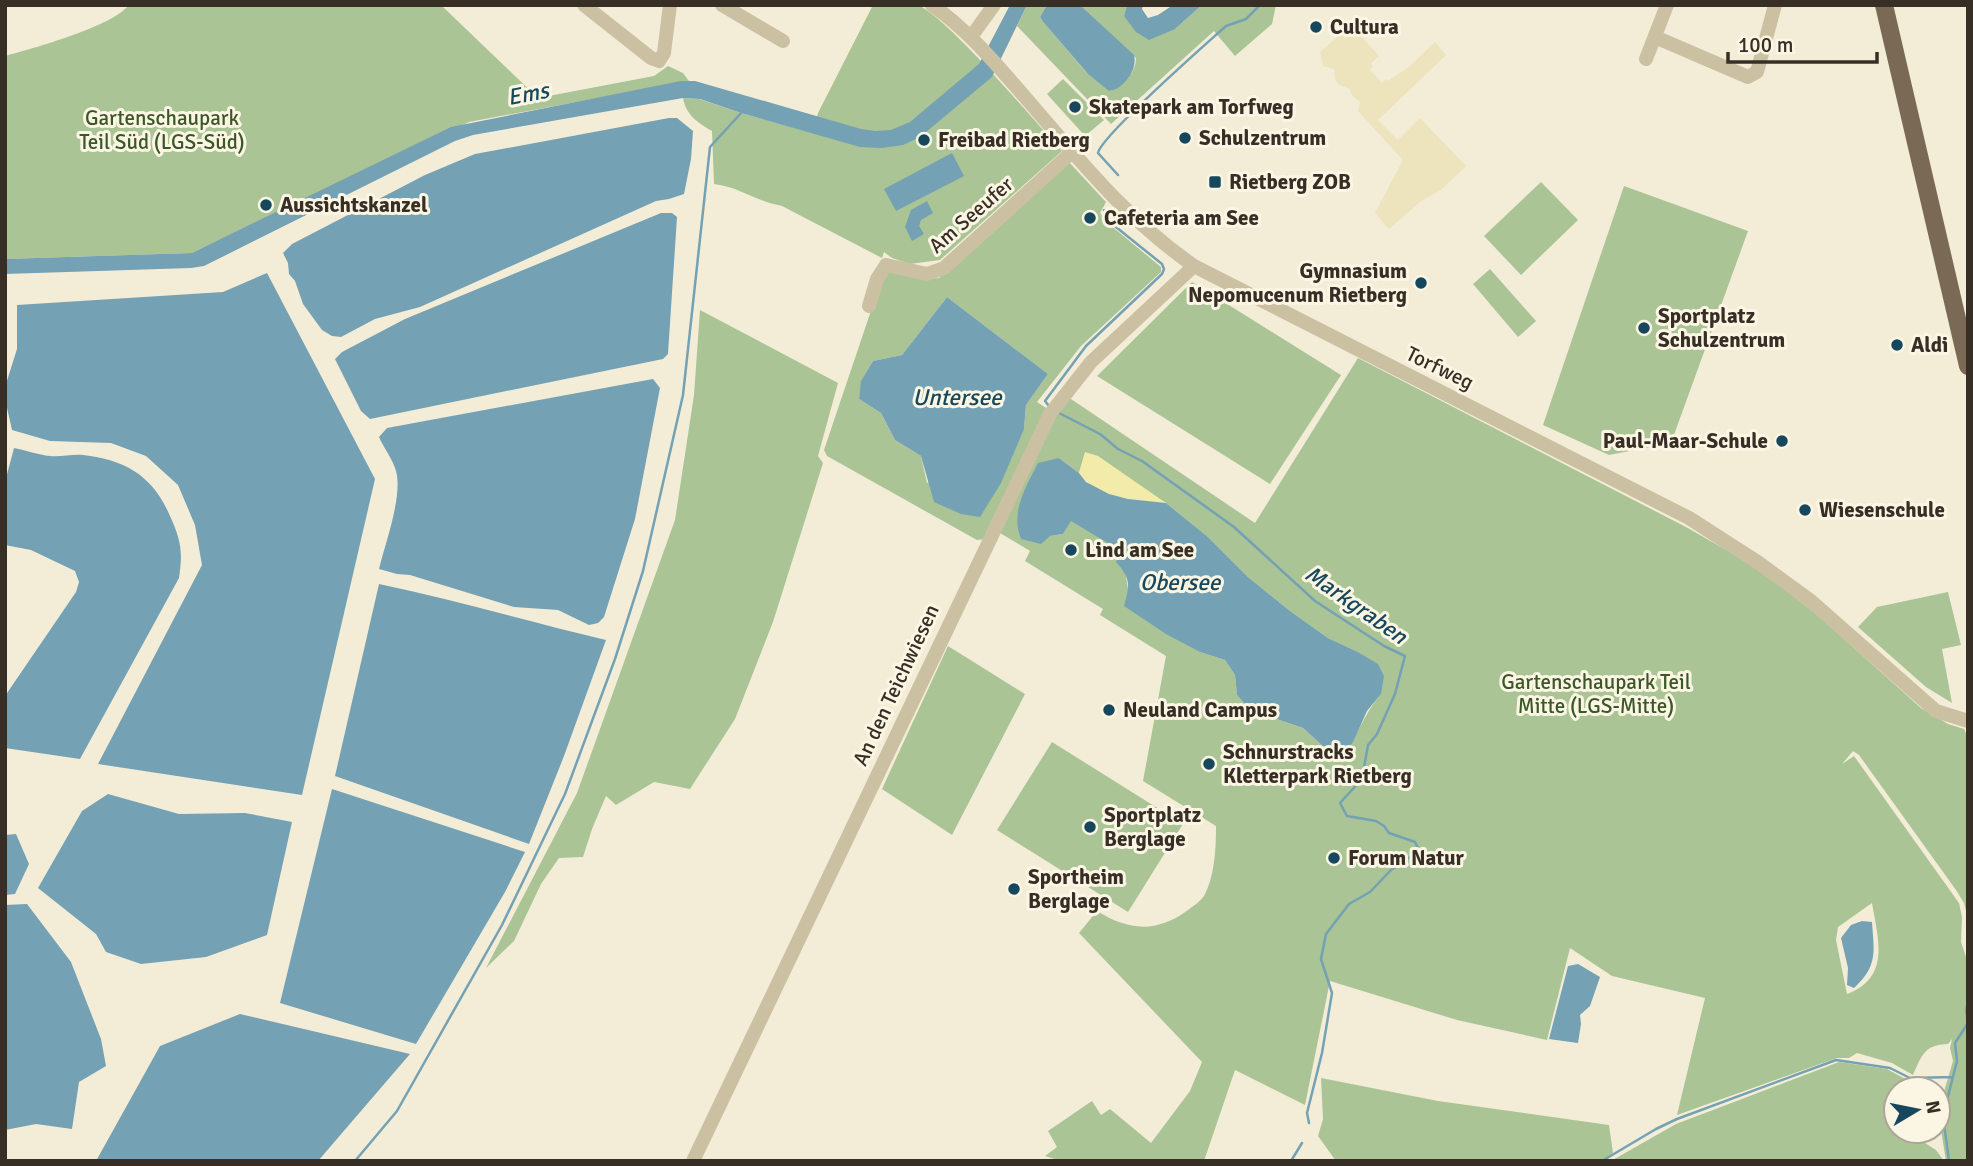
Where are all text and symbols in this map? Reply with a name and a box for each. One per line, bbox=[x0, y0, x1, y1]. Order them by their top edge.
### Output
place label: Cultura bbox=[1330, 14, 1399, 40]
marker: Cultura bbox=[1308, 19, 1324, 35]
scale bar bbox=[1728, 21, 1877, 65]
text: 100 m bbox=[1738, 32, 1793, 58]
water label: Ems bbox=[505, 75, 553, 112]
place label: Skatepark am Torfweg bbox=[1089, 94, 1294, 120]
marker: Skatepark am Torfweg bbox=[1067, 99, 1083, 115]
park label: Gartenschaupark Teil Süd (LGS-Süd) bbox=[79, 105, 245, 155]
place label: Schulzentrum bbox=[1199, 125, 1326, 151]
place label: Freibad Rietberg bbox=[938, 127, 1090, 153]
marker: Schulzentrum bbox=[1177, 130, 1193, 146]
marker: Freibad Rietberg bbox=[916, 132, 932, 148]
place label: Rietberg ZOB bbox=[1229, 169, 1351, 195]
street label: Am Seeufer bbox=[923, 171, 1019, 259]
marker: Rietberg ZOB bbox=[1207, 174, 1223, 190]
place label: Aussichtskanzel bbox=[280, 192, 428, 218]
marker: Aussichtskanzel bbox=[258, 197, 274, 213]
place label: Cafeteria am See bbox=[1104, 205, 1259, 231]
marker: Cafeteria am See bbox=[1082, 210, 1098, 226]
place label: Gymnasium Nepomucenum Rietberg bbox=[1188, 258, 1407, 308]
marker: Gymnasium Nepomucenum Rietberg bbox=[1413, 275, 1429, 291]
place label: Sportplatz Schulzentrum bbox=[1658, 303, 1785, 353]
marker: Sportplatz Schulzentrum bbox=[1636, 320, 1652, 336]
place label: Aldi bbox=[1911, 332, 1948, 358]
marker: Aldi bbox=[1889, 337, 1905, 353]
street label: Torfweg bbox=[1402, 341, 1478, 395]
water label: Untersee bbox=[913, 383, 1003, 412]
place label: Paul-Maar-Schule bbox=[1603, 428, 1768, 454]
marker: Paul-Maar-Schule bbox=[1774, 433, 1790, 449]
place label: Wiesenschule bbox=[1819, 497, 1945, 523]
marker: Wiesenschule bbox=[1797, 502, 1813, 518]
place label: Lind am See bbox=[1085, 537, 1194, 563]
marker: Lind am See bbox=[1063, 542, 1079, 558]
water label: Markgraben bbox=[1299, 559, 1414, 652]
water label: Obersee bbox=[1140, 568, 1222, 597]
street label: An den Teichwiesen bbox=[847, 600, 945, 770]
park label: Gartenschaupark Teil Mitte (LGS-Mitte) bbox=[1501, 669, 1691, 719]
place label: Neuland Campus bbox=[1123, 697, 1277, 723]
marker: Neuland Campus bbox=[1101, 702, 1117, 718]
place label: Schnurstracks Kletterpark Rietberg bbox=[1223, 739, 1412, 789]
marker: Schnurstracks Kletterpark Rietberg bbox=[1201, 756, 1217, 772]
place label: Sportplatz Berglage bbox=[1104, 802, 1201, 852]
marker: Sportplatz Berglage bbox=[1082, 819, 1098, 835]
place label: Forum Natur bbox=[1348, 845, 1465, 871]
marker: Forum Natur bbox=[1326, 850, 1342, 866]
place label: Sportheim Berglage bbox=[1028, 864, 1124, 914]
marker: Sportheim Berglage bbox=[1006, 881, 1022, 897]
north arrow bbox=[1882, 1075, 1952, 1145]
text: N bbox=[1920, 1099, 1946, 1116]

